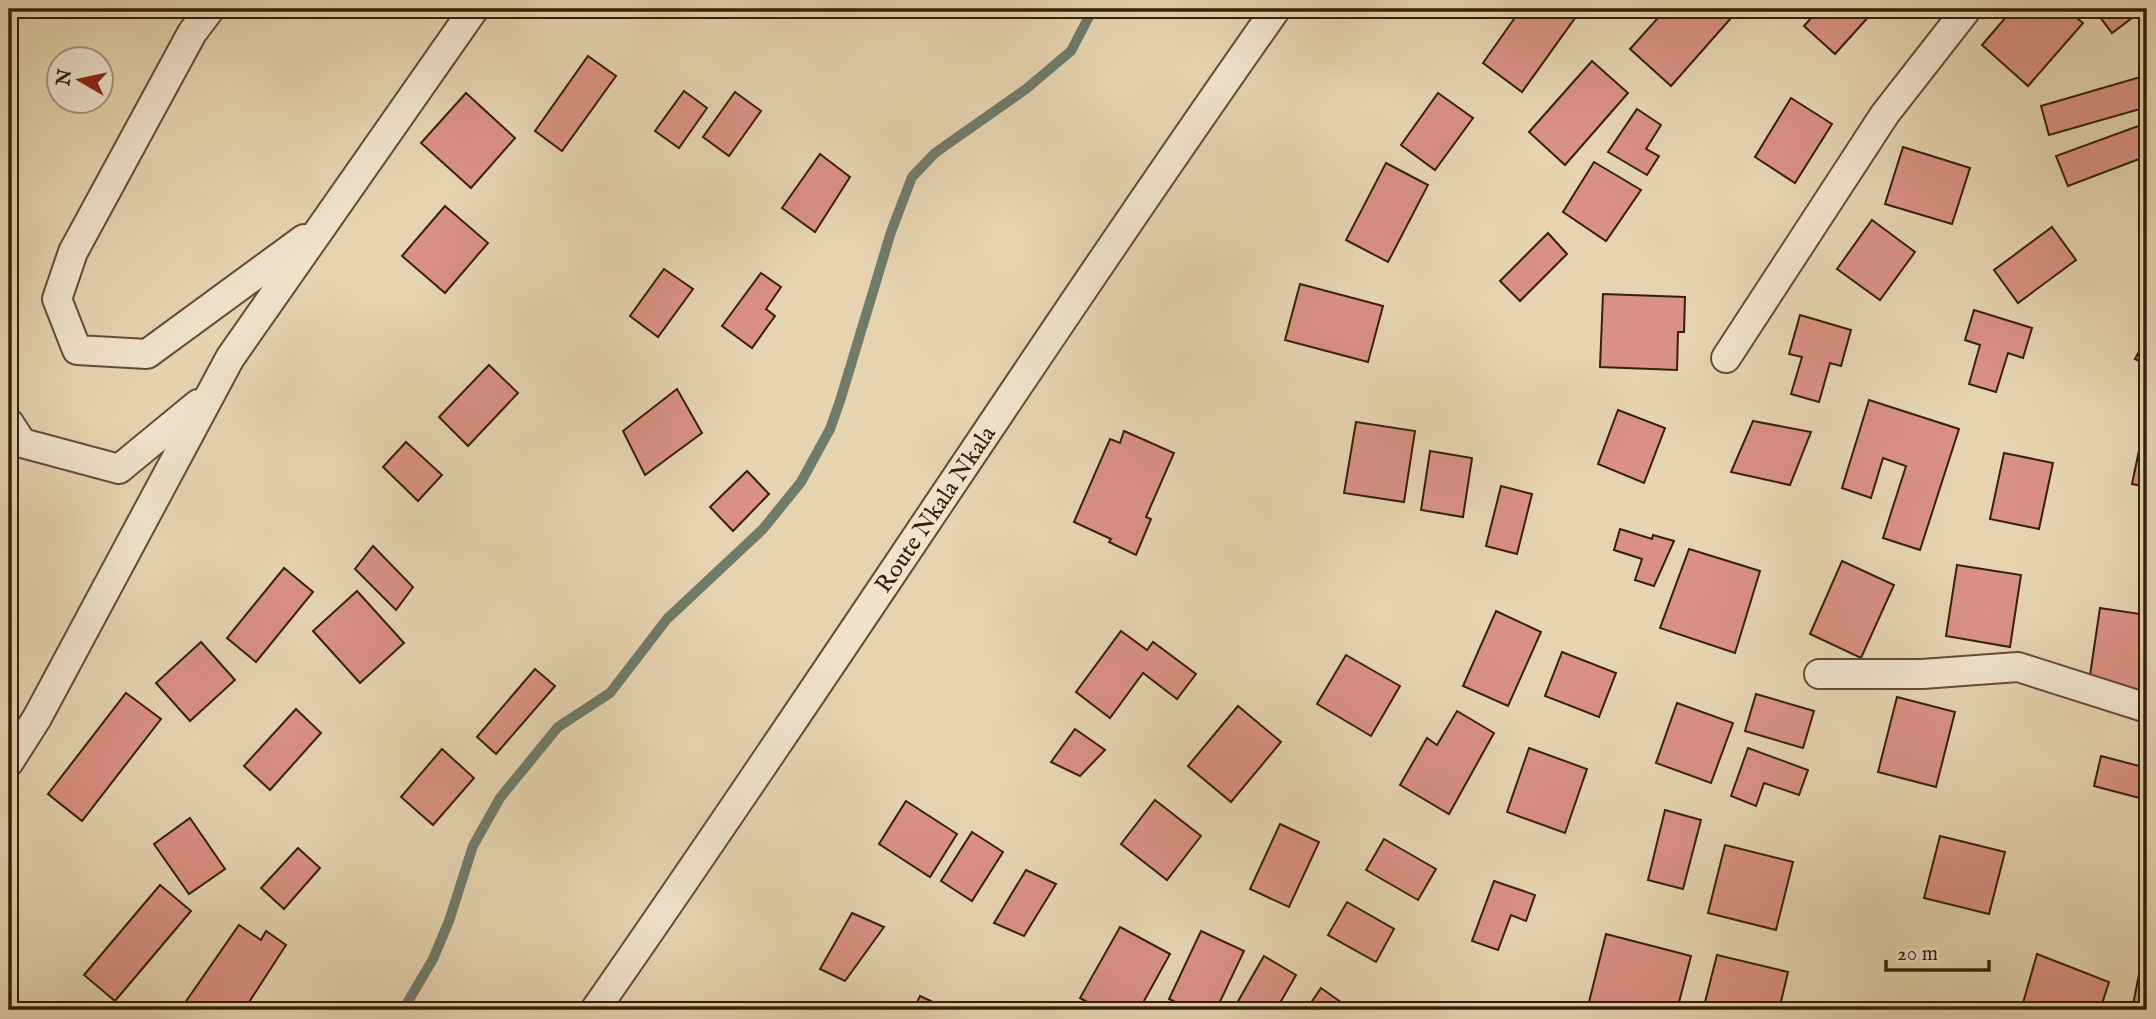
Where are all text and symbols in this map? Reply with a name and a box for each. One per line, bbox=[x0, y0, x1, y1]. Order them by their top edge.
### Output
north arrow bbox=[46, 46, 116, 116]
text: N bbox=[52, 67, 78, 89]
street label: Route Nkala Nkala bbox=[869, 420, 1004, 599]
scale bar bbox=[1886, 928, 1990, 972]
text: 20 m bbox=[1897, 941, 1938, 968]

